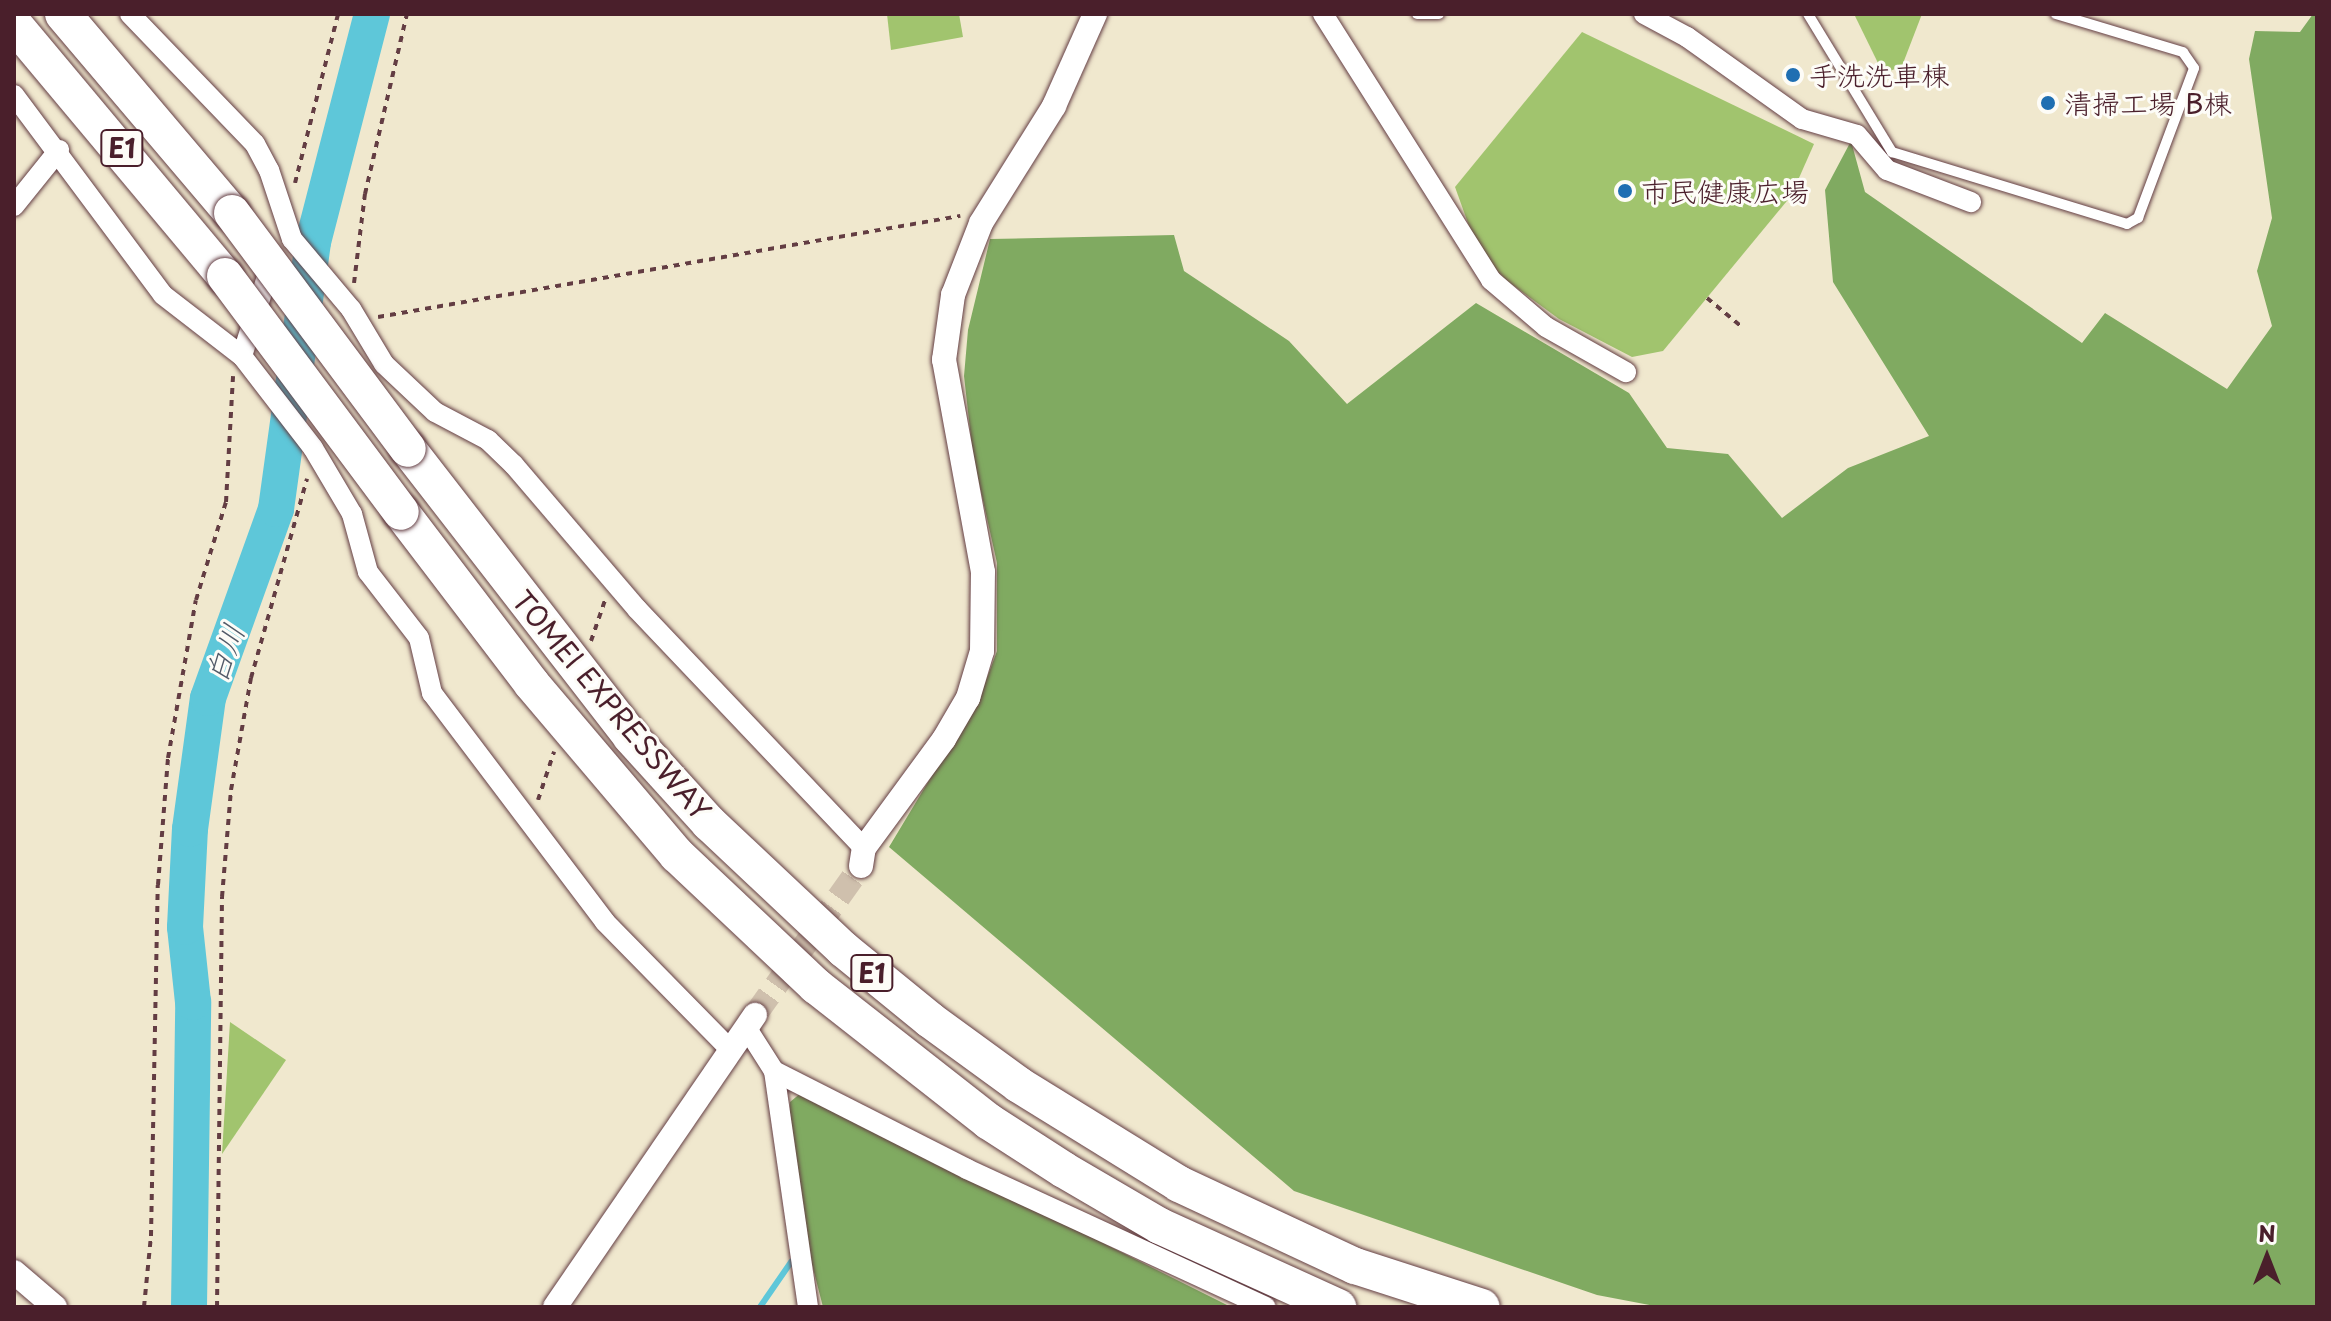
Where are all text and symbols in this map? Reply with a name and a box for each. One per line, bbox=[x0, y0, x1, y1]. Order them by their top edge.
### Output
place label: 手洗洗車棟 bbox=[1809, 58, 1949, 92]
marker: 手洗洗車棟 bbox=[1784, 66, 1802, 84]
place label: 清掃工場 B棟 bbox=[2064, 86, 2232, 120]
marker: 清掃工場 B棟 bbox=[2039, 94, 2057, 112]
road number: E1 bbox=[100, 126, 144, 170]
place label: 市民健康広場 bbox=[1641, 174, 1809, 208]
marker: 市民健康広場 bbox=[1616, 182, 1634, 200]
street label: TOMEI EXPRESSWAY bbox=[506, 583, 718, 827]
water label: 白川 bbox=[197, 619, 251, 687]
road number: E1 bbox=[850, 951, 894, 995]
text: N bbox=[2258, 1216, 2276, 1249]
north arrow bbox=[2227, 1217, 2307, 1297]

